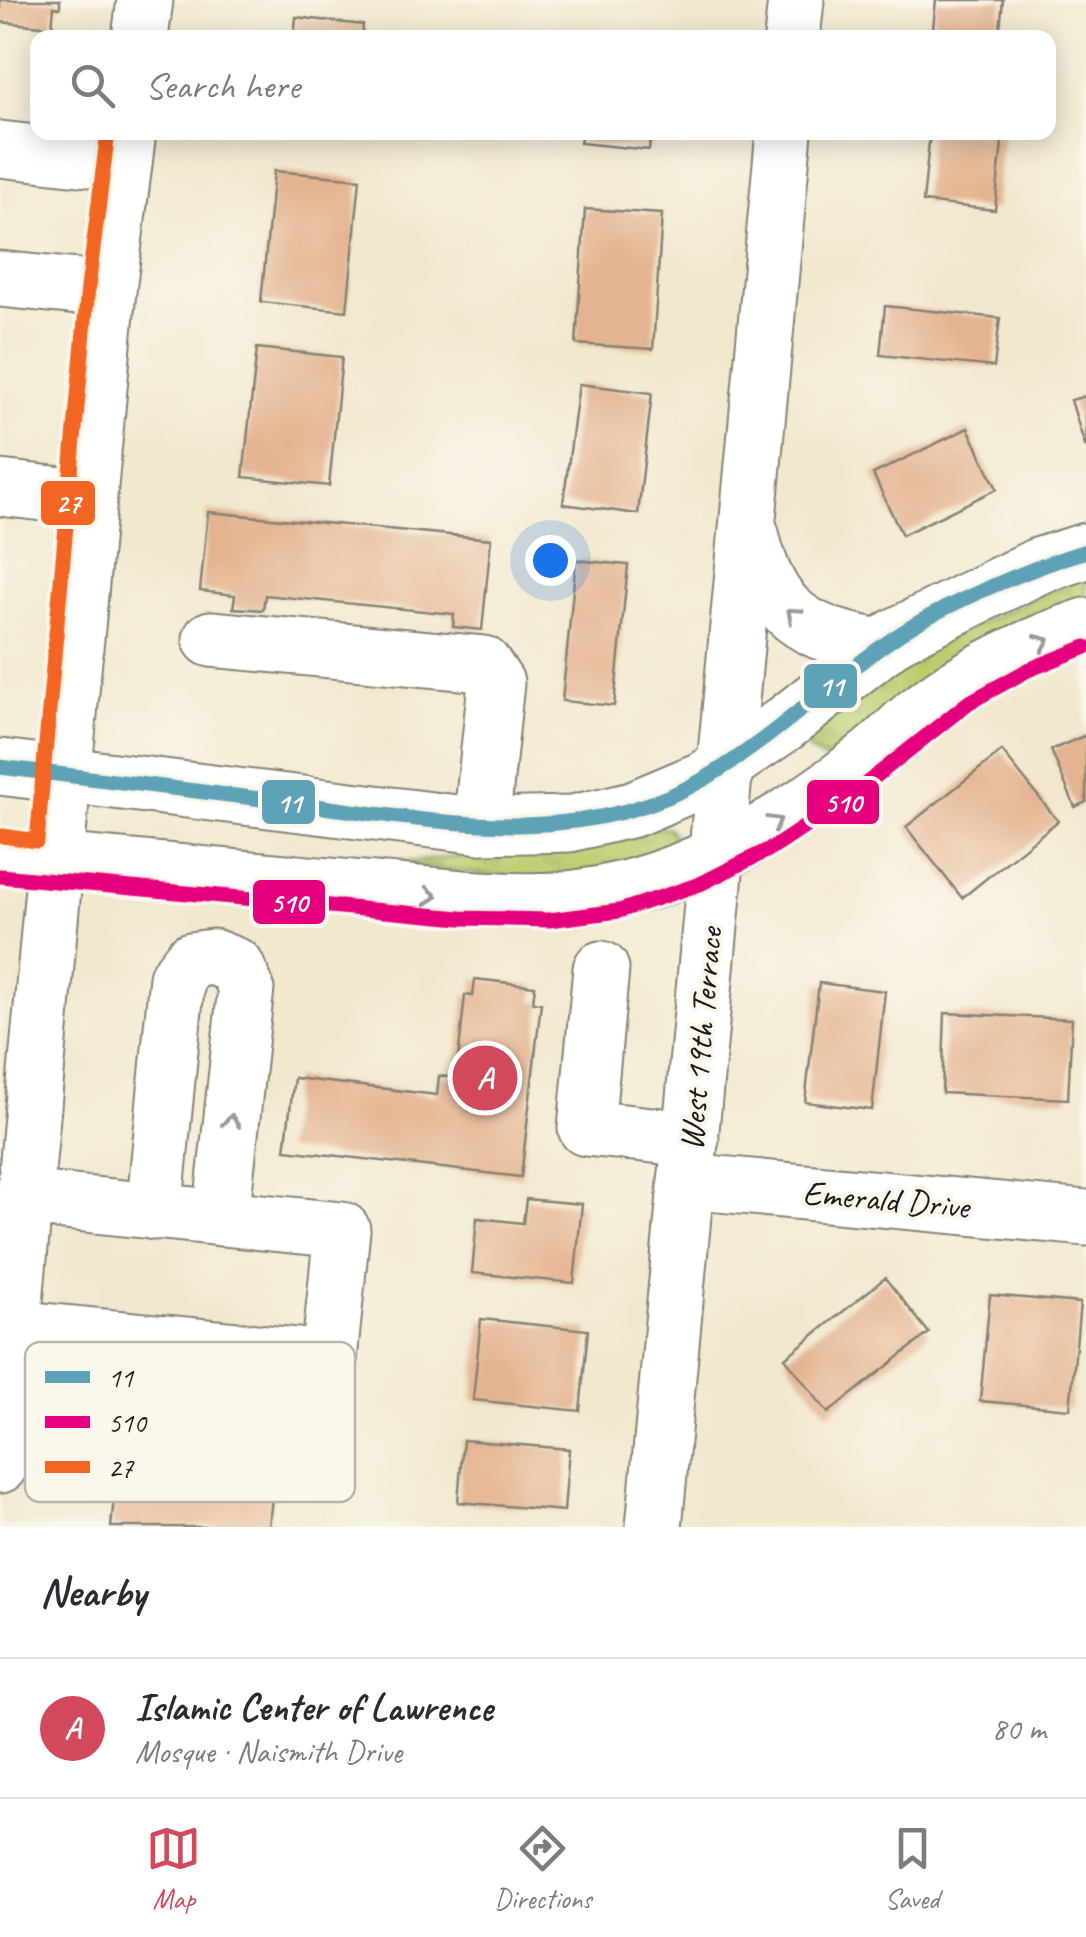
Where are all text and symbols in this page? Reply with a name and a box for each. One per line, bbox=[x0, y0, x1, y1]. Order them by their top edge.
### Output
search box bbox=[30, 30, 1056, 140]
icon: search bbox=[65, 58, 120, 113]
text: Search here bbox=[145, 62, 300, 109]
line badge: 27 bbox=[39, 479, 97, 527]
text: 27 bbox=[55, 486, 83, 521]
your location bbox=[525, 535, 576, 586]
one-way arrow bbox=[786, 608, 805, 626]
one-way arrow bbox=[1034, 633, 1051, 653]
line badge: 11 bbox=[802, 662, 859, 710]
text: 11 bbox=[818, 668, 847, 703]
line badge: 11 bbox=[260, 778, 317, 826]
line badge: 510 bbox=[805, 778, 881, 826]
text: 11 bbox=[276, 785, 305, 820]
text: 510 bbox=[824, 785, 865, 820]
one-way arrow bbox=[764, 815, 782, 834]
line badge: 510 bbox=[251, 878, 327, 926]
text: 510 bbox=[270, 885, 311, 920]
one-way arrow bbox=[424, 885, 440, 906]
street label: West 19th Terrace bbox=[668, 923, 733, 1152]
pin: A bbox=[452, 1040, 518, 1116]
one-way arrow bbox=[220, 1113, 241, 1129]
street label: Emerald Drive bbox=[801, 1170, 974, 1229]
legend bbox=[25, 1342, 355, 1502]
text: 11 bbox=[108, 1360, 135, 1395]
text: 510 bbox=[108, 1405, 148, 1440]
text: 27 bbox=[108, 1450, 135, 1485]
text: Nearby bbox=[40, 1566, 146, 1619]
text: Islamic Center of Lawrence bbox=[135, 1684, 493, 1731]
text: A bbox=[64, 1708, 81, 1749]
text: 80 m bbox=[992, 1708, 1046, 1749]
text: Mosque · Naismith Drive bbox=[135, 1731, 402, 1772]
tab: Map bbox=[146, 1821, 201, 1916]
tab: Directions bbox=[494, 1821, 592, 1916]
tab: Saved bbox=[885, 1821, 940, 1916]

